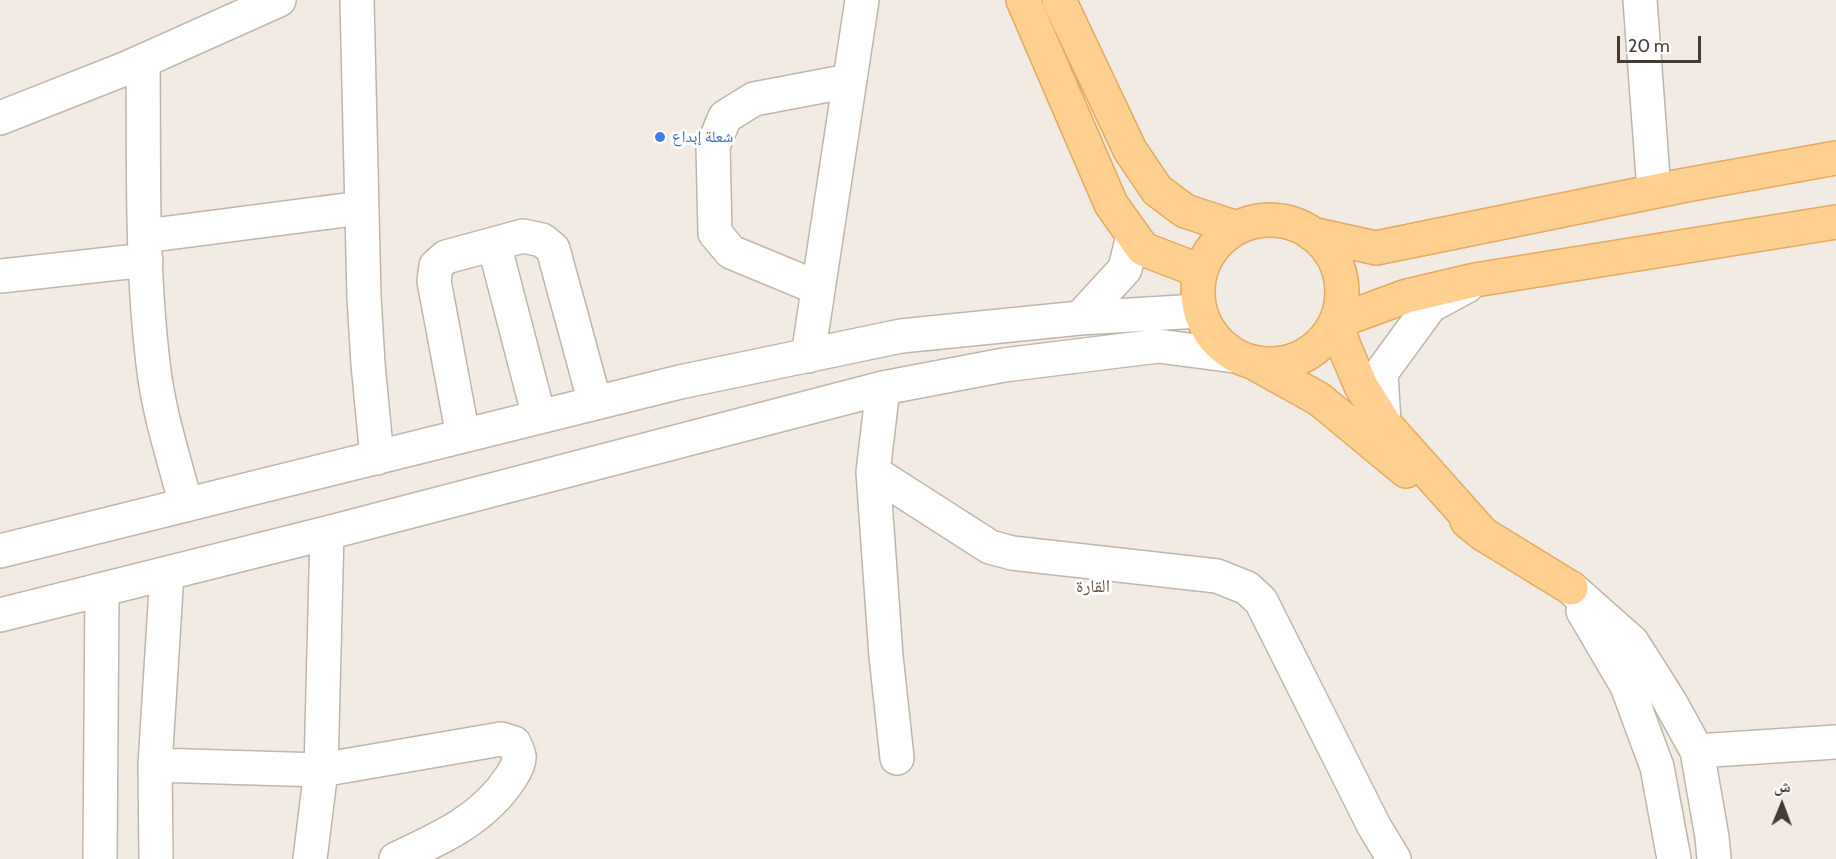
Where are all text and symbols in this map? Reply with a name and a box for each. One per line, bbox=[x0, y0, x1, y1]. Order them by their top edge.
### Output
scale bar bbox=[1620, 24, 1704, 62]
text: 20 m bbox=[1628, 35, 1670, 57]
place label: شعلة إبداع bbox=[672, 127, 733, 147]
marker: شعلة إبداع bbox=[653, 130, 667, 144]
district label: القارة bbox=[1076, 576, 1110, 598]
north arrow bbox=[1752, 775, 1812, 835]
text: ش bbox=[1774, 777, 1791, 796]

